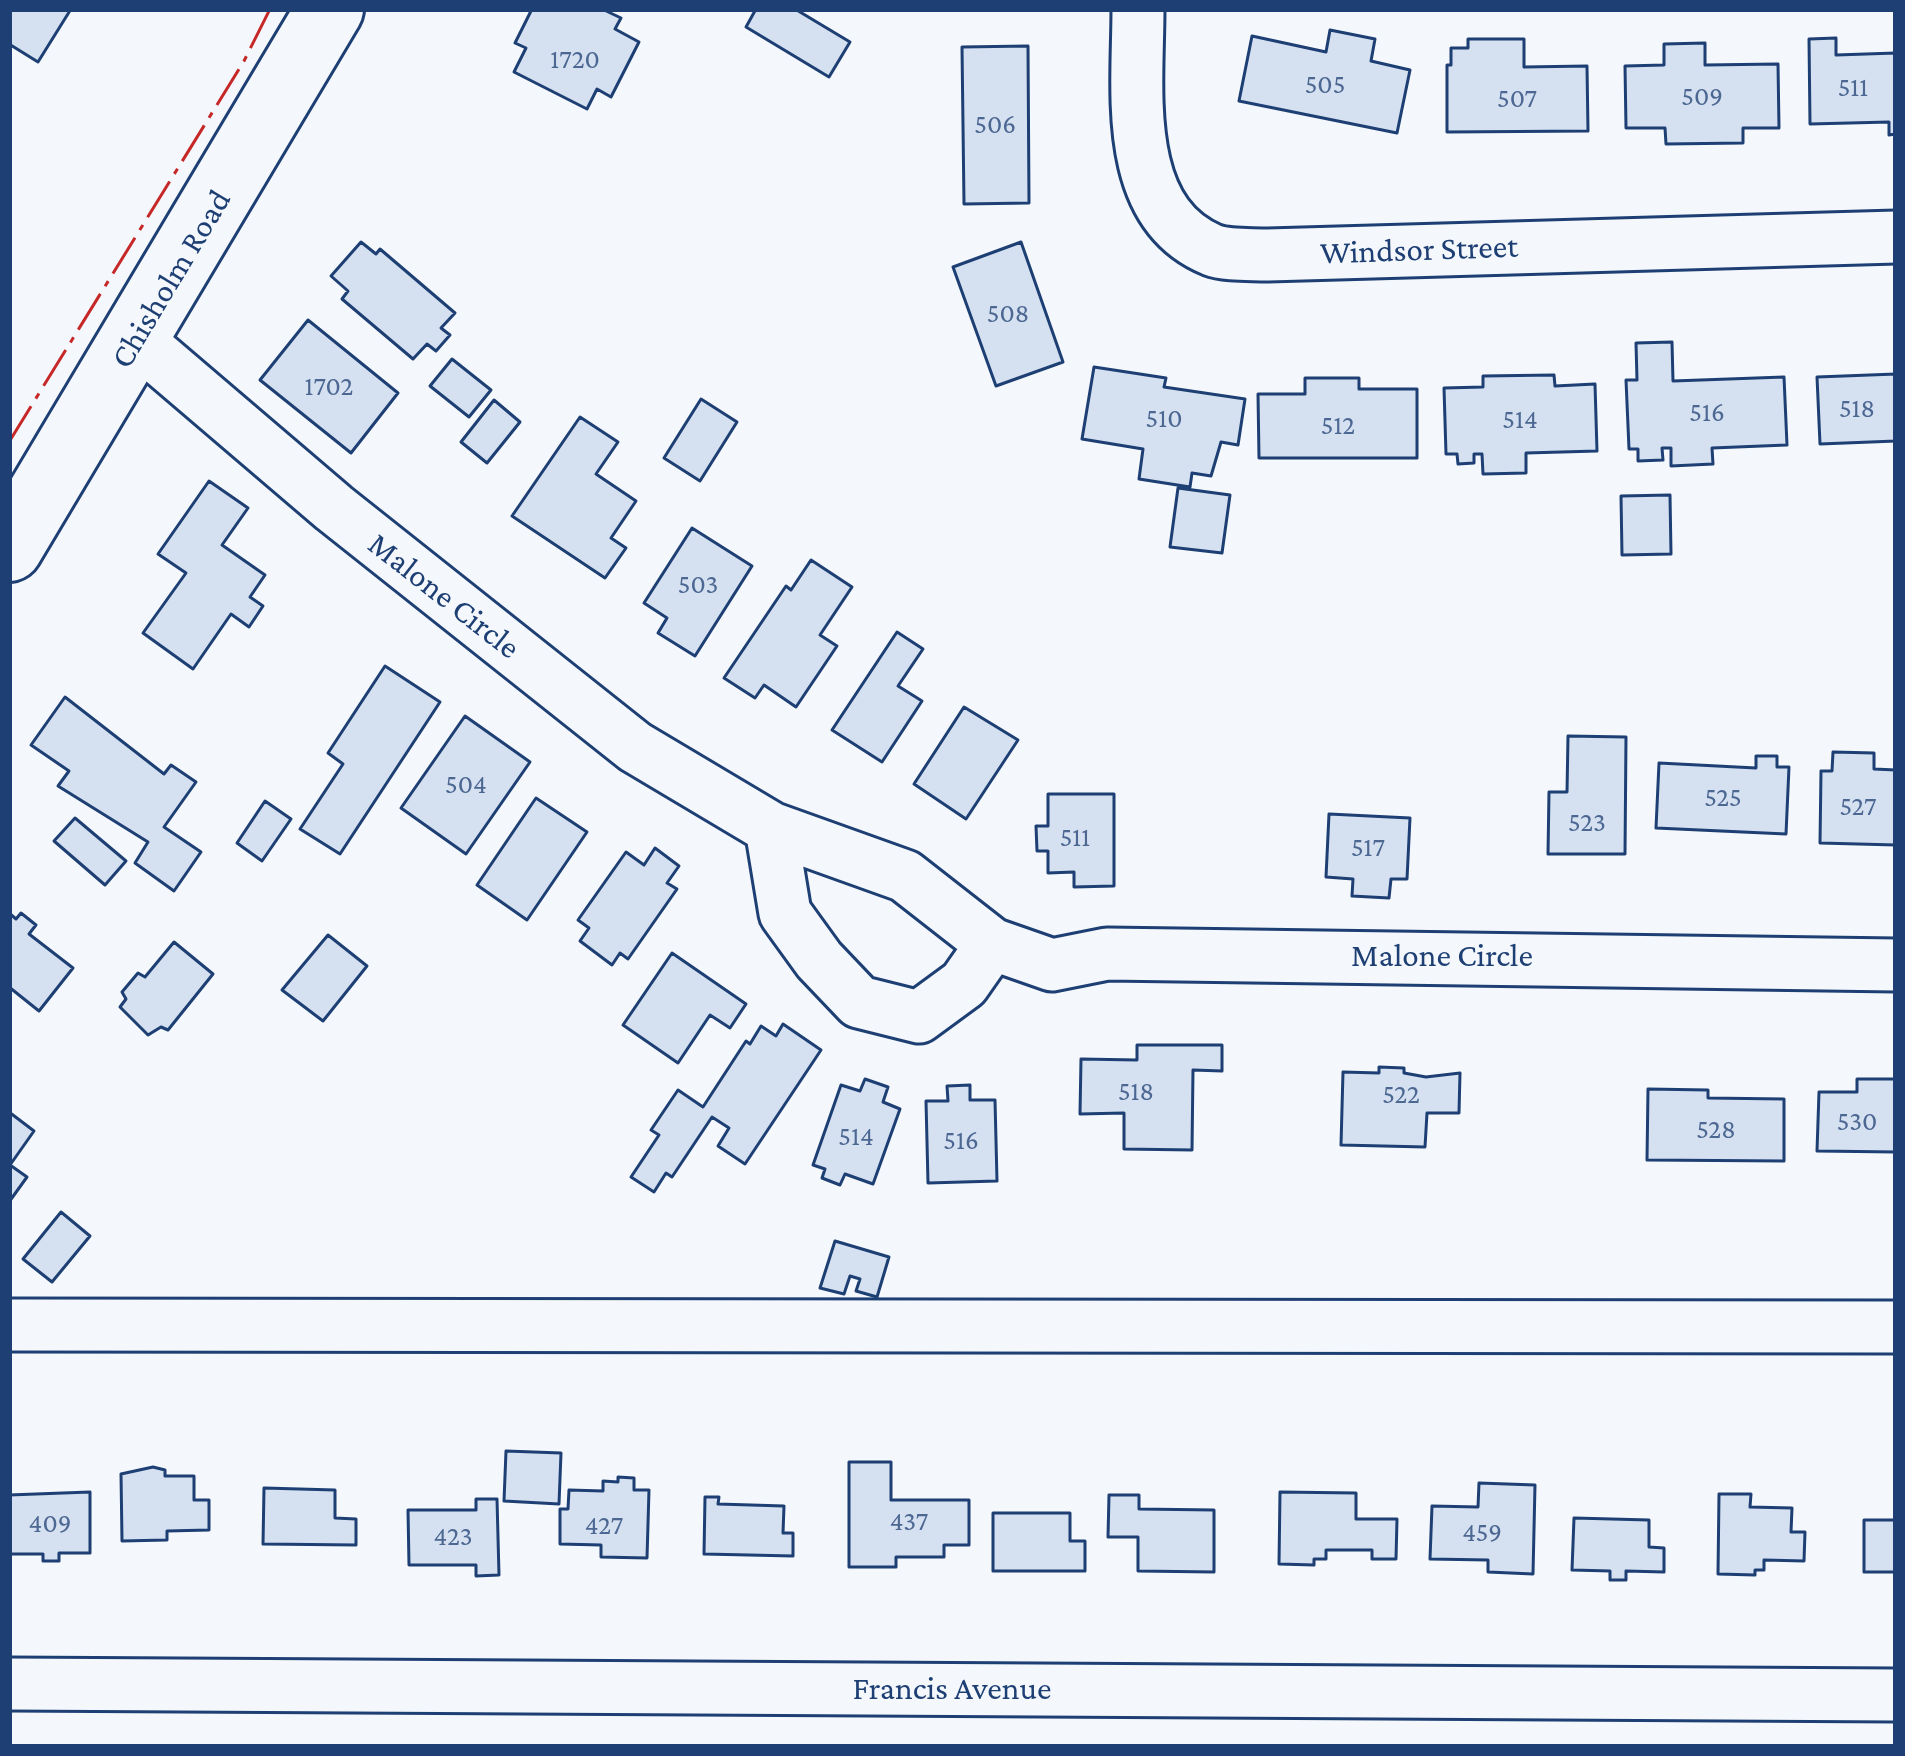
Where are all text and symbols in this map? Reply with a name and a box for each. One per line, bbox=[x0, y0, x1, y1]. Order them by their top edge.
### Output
house number: 1720 bbox=[550, 44, 600, 76]
house number: 505 bbox=[1305, 69, 1345, 101]
house number: 511 bbox=[1838, 72, 1868, 104]
house number: 509 bbox=[1681, 81, 1723, 113]
house number: 507 bbox=[1497, 83, 1537, 115]
house number: 506 bbox=[974, 109, 1016, 141]
street label: Chisholm Road bbox=[102, 183, 240, 375]
street label: Windsor Street bbox=[1319, 227, 1519, 273]
house number: 508 bbox=[987, 298, 1029, 330]
house number: 1702 bbox=[305, 371, 353, 403]
house number: 518 bbox=[1839, 393, 1875, 425]
house number: 516 bbox=[1689, 397, 1725, 429]
house number: 510 bbox=[1146, 403, 1182, 435]
house number: 514 bbox=[1502, 404, 1538, 436]
house number: 512 bbox=[1321, 410, 1355, 442]
street label: Malone Circle bbox=[360, 524, 528, 668]
house number: 503 bbox=[678, 569, 718, 601]
house number: 504 bbox=[445, 769, 487, 801]
house number: 525 bbox=[1704, 782, 1742, 814]
house number: 527 bbox=[1840, 791, 1876, 823]
house number: 523 bbox=[1568, 807, 1606, 839]
house number: 511 bbox=[1060, 822, 1090, 854]
house number: 517 bbox=[1351, 832, 1385, 864]
street label: Malone Circle bbox=[1351, 936, 1533, 976]
house number: 518 bbox=[1118, 1076, 1154, 1108]
house number: 522 bbox=[1382, 1079, 1420, 1111]
house number: 530 bbox=[1837, 1106, 1877, 1138]
house number: 528 bbox=[1696, 1114, 1736, 1146]
house number: 514 bbox=[838, 1121, 874, 1153]
house number: 516 bbox=[943, 1125, 979, 1157]
house number: 437 bbox=[890, 1506, 928, 1538]
house number: 409 bbox=[29, 1508, 71, 1540]
house number: 427 bbox=[585, 1510, 623, 1542]
house number: 459 bbox=[1462, 1517, 1502, 1549]
house number: 423 bbox=[433, 1521, 473, 1553]
street label: Francis Avenue bbox=[853, 1669, 1051, 1709]

